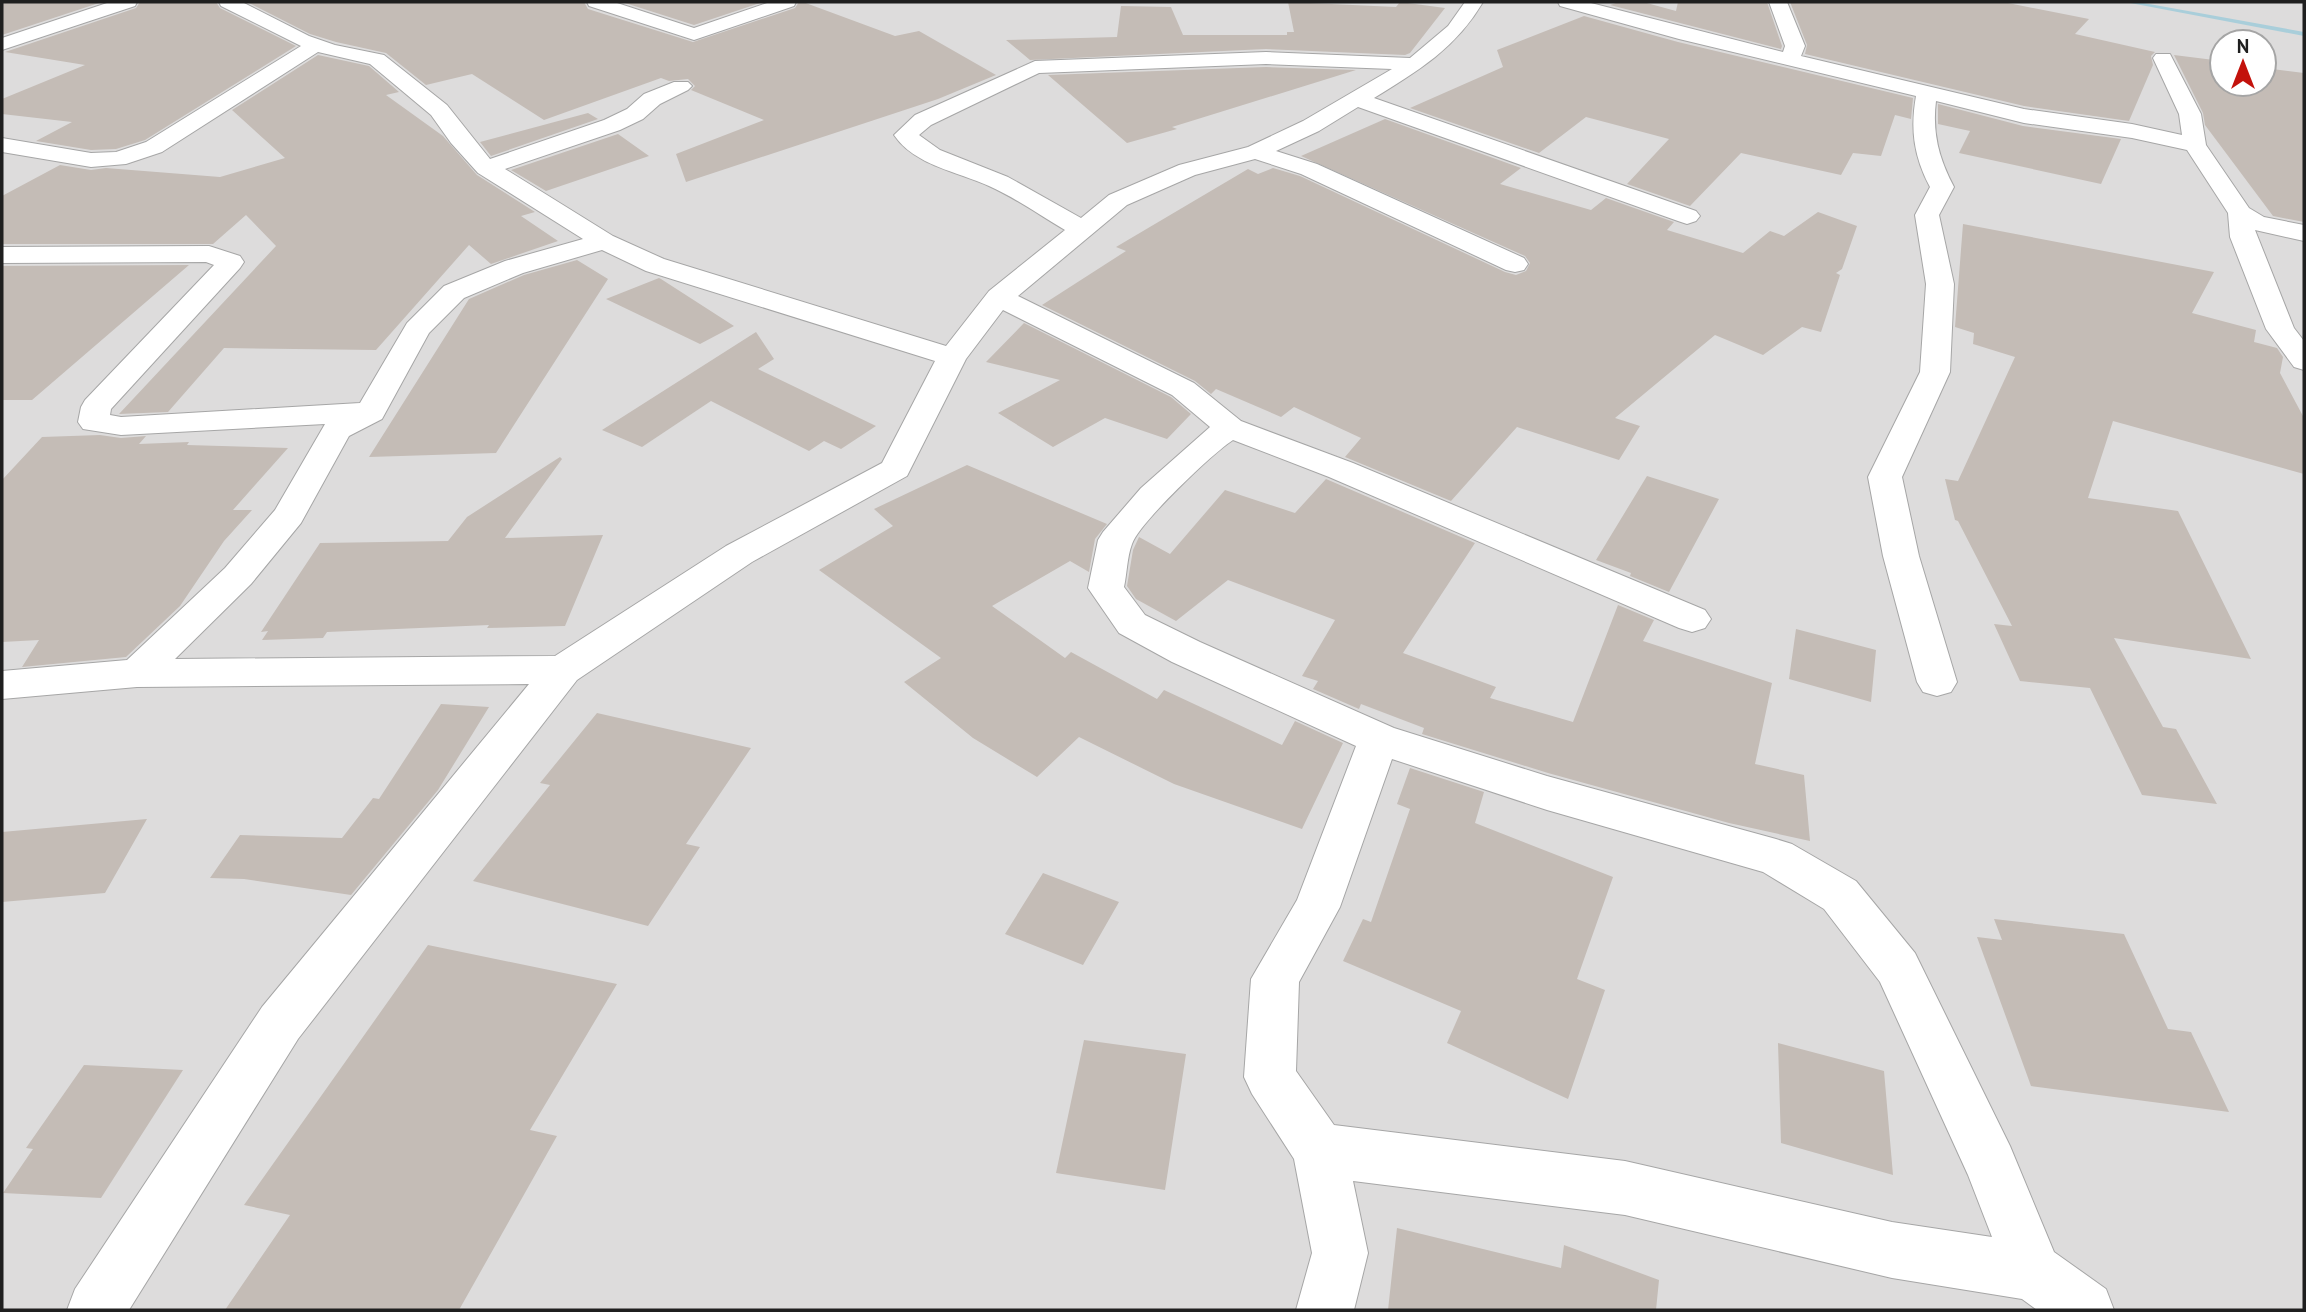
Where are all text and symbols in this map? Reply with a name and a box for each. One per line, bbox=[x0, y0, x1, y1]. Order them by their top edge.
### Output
north arrow bbox=[2208, 28, 2278, 98]
text: N bbox=[2237, 34, 2249, 58]

